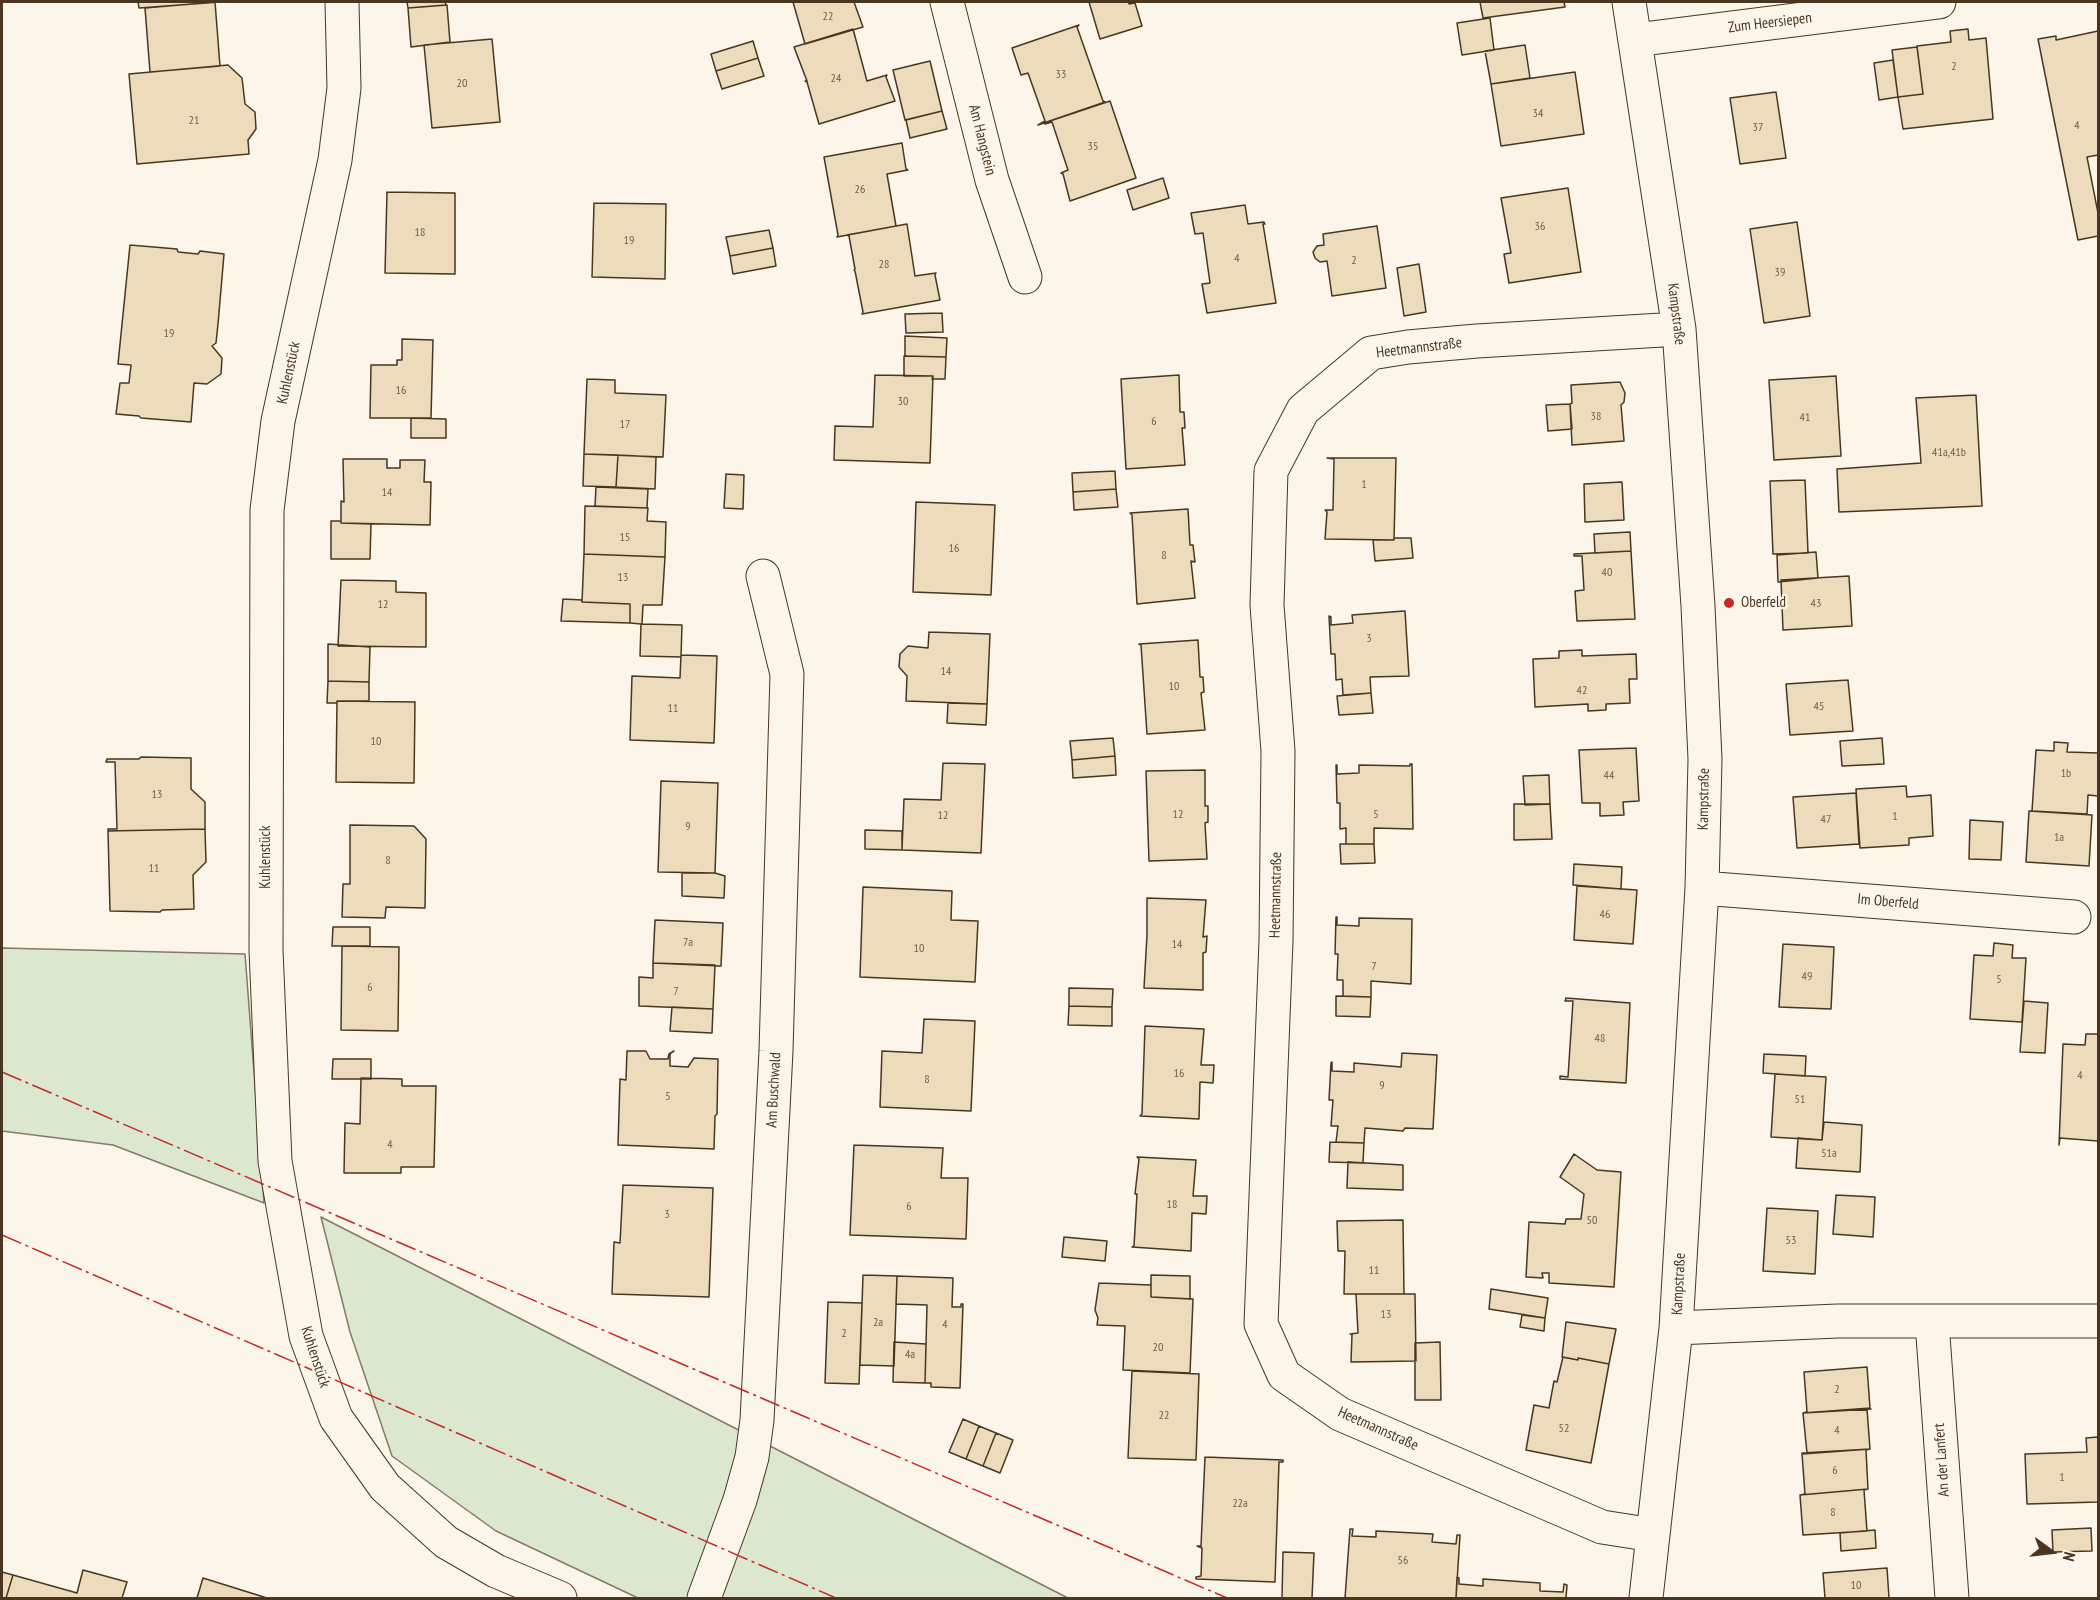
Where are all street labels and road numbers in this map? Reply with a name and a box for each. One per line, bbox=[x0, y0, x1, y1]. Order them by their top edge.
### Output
street label: Zum Heersiepen bbox=[1727, 9, 1813, 37]
street label: Am Hangstein bbox=[965, 103, 999, 177]
street label: Kampstraße bbox=[1663, 282, 1689, 346]
street label: Heetmannstraße bbox=[1375, 334, 1463, 362]
street label: Kuhlenstück bbox=[274, 340, 304, 406]
street label: Kampstraße bbox=[1694, 768, 1714, 830]
street label: Kuhlenstück bbox=[257, 825, 275, 889]
street label: Heetmannstraße bbox=[1266, 852, 1286, 938]
street label: Im Oberfeld bbox=[1857, 890, 1919, 914]
street label: Am Buschwald bbox=[763, 1052, 785, 1128]
street label: Kampstraße bbox=[1668, 1252, 1690, 1316]
street label: Kuhlenstück bbox=[297, 1324, 333, 1390]
street label: Heetmannstraße bbox=[1335, 1403, 1421, 1455]
street label: An der Lanfert bbox=[1930, 1422, 1954, 1498]

